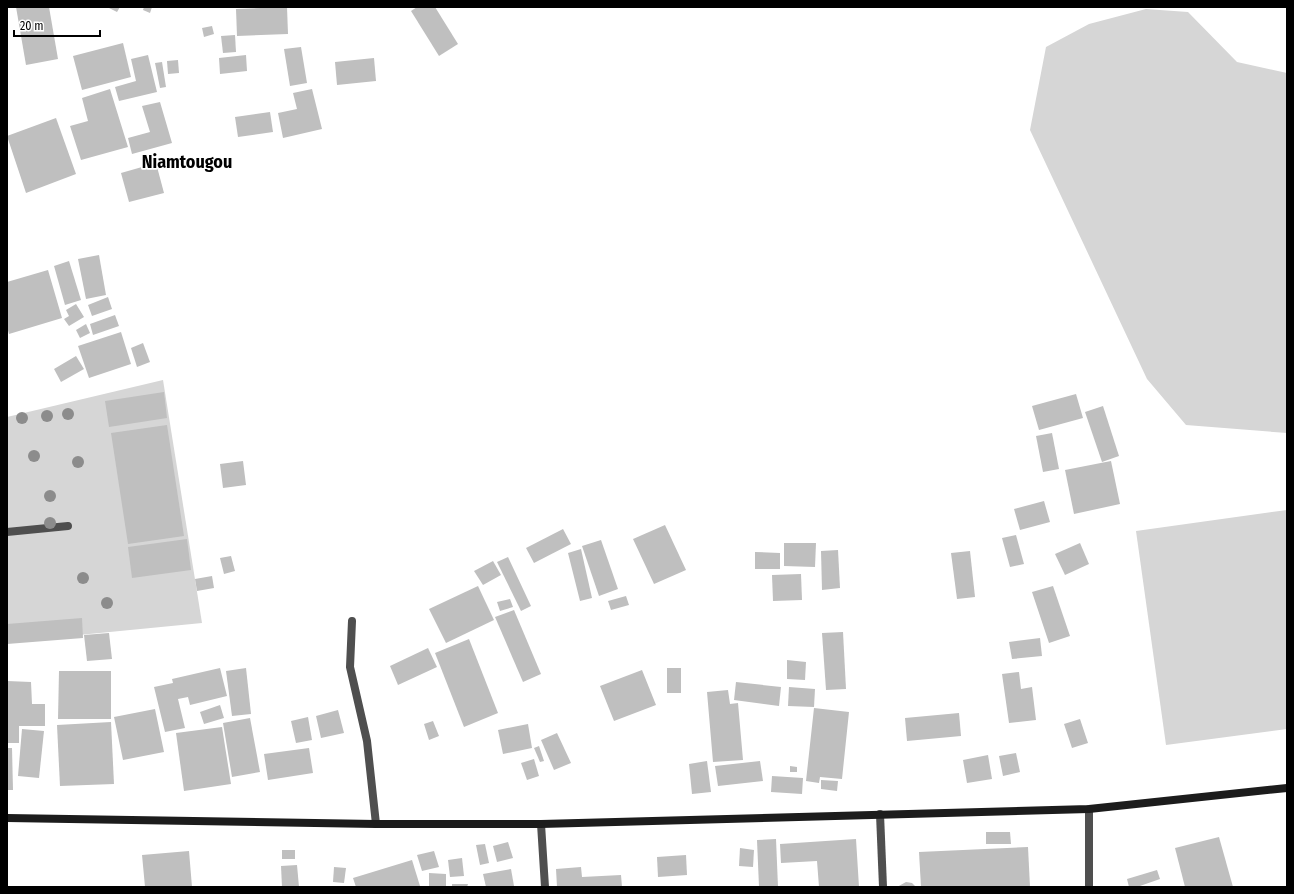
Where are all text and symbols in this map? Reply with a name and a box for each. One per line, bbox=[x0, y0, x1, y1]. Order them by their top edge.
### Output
scale bar bbox=[14, 12, 100, 38]
text: 20 m bbox=[20, 19, 44, 33]
district label: Niamtougou bbox=[142, 151, 232, 173]

